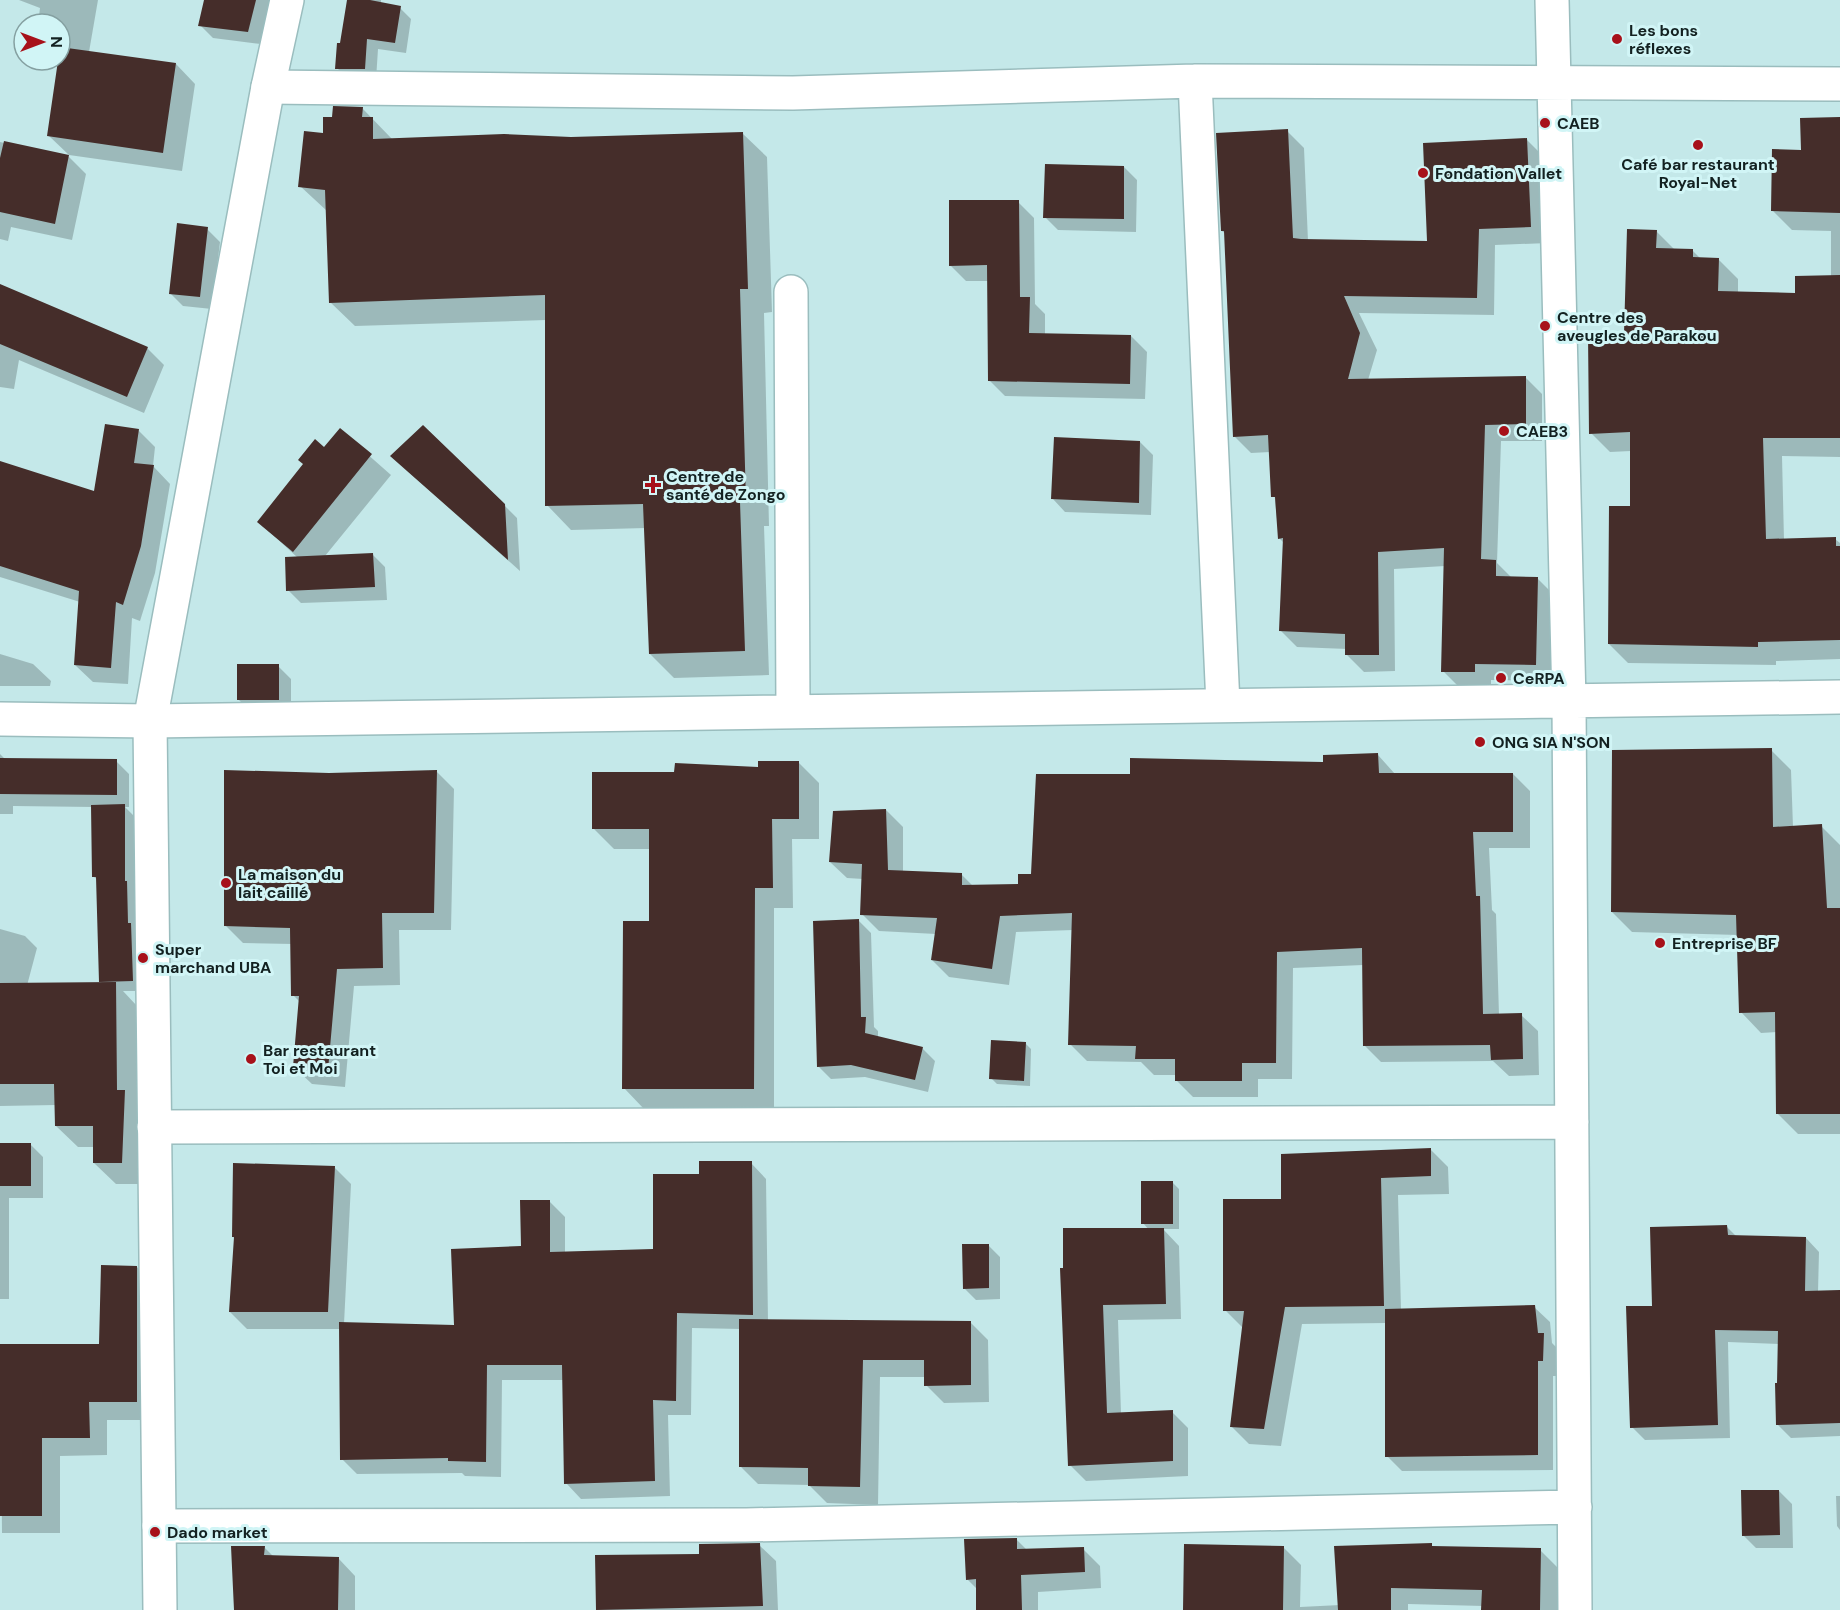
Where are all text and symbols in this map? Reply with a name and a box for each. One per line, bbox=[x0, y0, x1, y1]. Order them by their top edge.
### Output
north arrow bbox=[12, 12, 72, 72]
place label: Les bons réflexes bbox=[1629, 20, 1698, 59]
marker: Les bons réflexes bbox=[1610, 32, 1624, 46]
text: N bbox=[46, 36, 67, 48]
place label: CAEB bbox=[1557, 113, 1600, 134]
marker: CAEB bbox=[1538, 116, 1552, 130]
marker: Café bar restaurant Royal-Net bbox=[1691, 138, 1705, 152]
place label: Café bar restaurant Royal-Net bbox=[1621, 154, 1775, 193]
place label: Fondation Vallet bbox=[1435, 163, 1562, 184]
marker: Fondation Vallet bbox=[1416, 166, 1430, 180]
place label: Centre des aveugles de Parakou bbox=[1557, 307, 1717, 346]
marker: Centre des aveugles de Parakou bbox=[1538, 319, 1552, 333]
place label: CAEB3 bbox=[1516, 421, 1568, 442]
marker: CAEB3 bbox=[1497, 424, 1511, 438]
place label: Centre de santé de Zongo bbox=[666, 466, 786, 505]
marker: Centre de santé de Zongo bbox=[644, 476, 662, 494]
place label: CeRPA bbox=[1513, 668, 1565, 689]
marker: CeRPA bbox=[1494, 671, 1508, 685]
place label: ONG SIA N'SON bbox=[1492, 732, 1610, 753]
marker: ONG SIA N'SON bbox=[1473, 735, 1487, 749]
place label: La maison du lait caillé bbox=[238, 864, 341, 903]
marker: La maison du lait caillé bbox=[219, 876, 233, 890]
place label: Entreprise BF bbox=[1672, 933, 1777, 954]
marker: Entreprise BF bbox=[1653, 936, 1667, 950]
place label: Super marchand UBA bbox=[155, 939, 271, 978]
marker: Super marchand UBA bbox=[136, 951, 150, 965]
place label: Bar restaurant Toi et Moi bbox=[263, 1040, 376, 1079]
marker: Bar restaurant Toi et Moi bbox=[244, 1052, 258, 1066]
place label: Dado market bbox=[167, 1522, 268, 1543]
marker: Dado market bbox=[148, 1525, 162, 1539]

